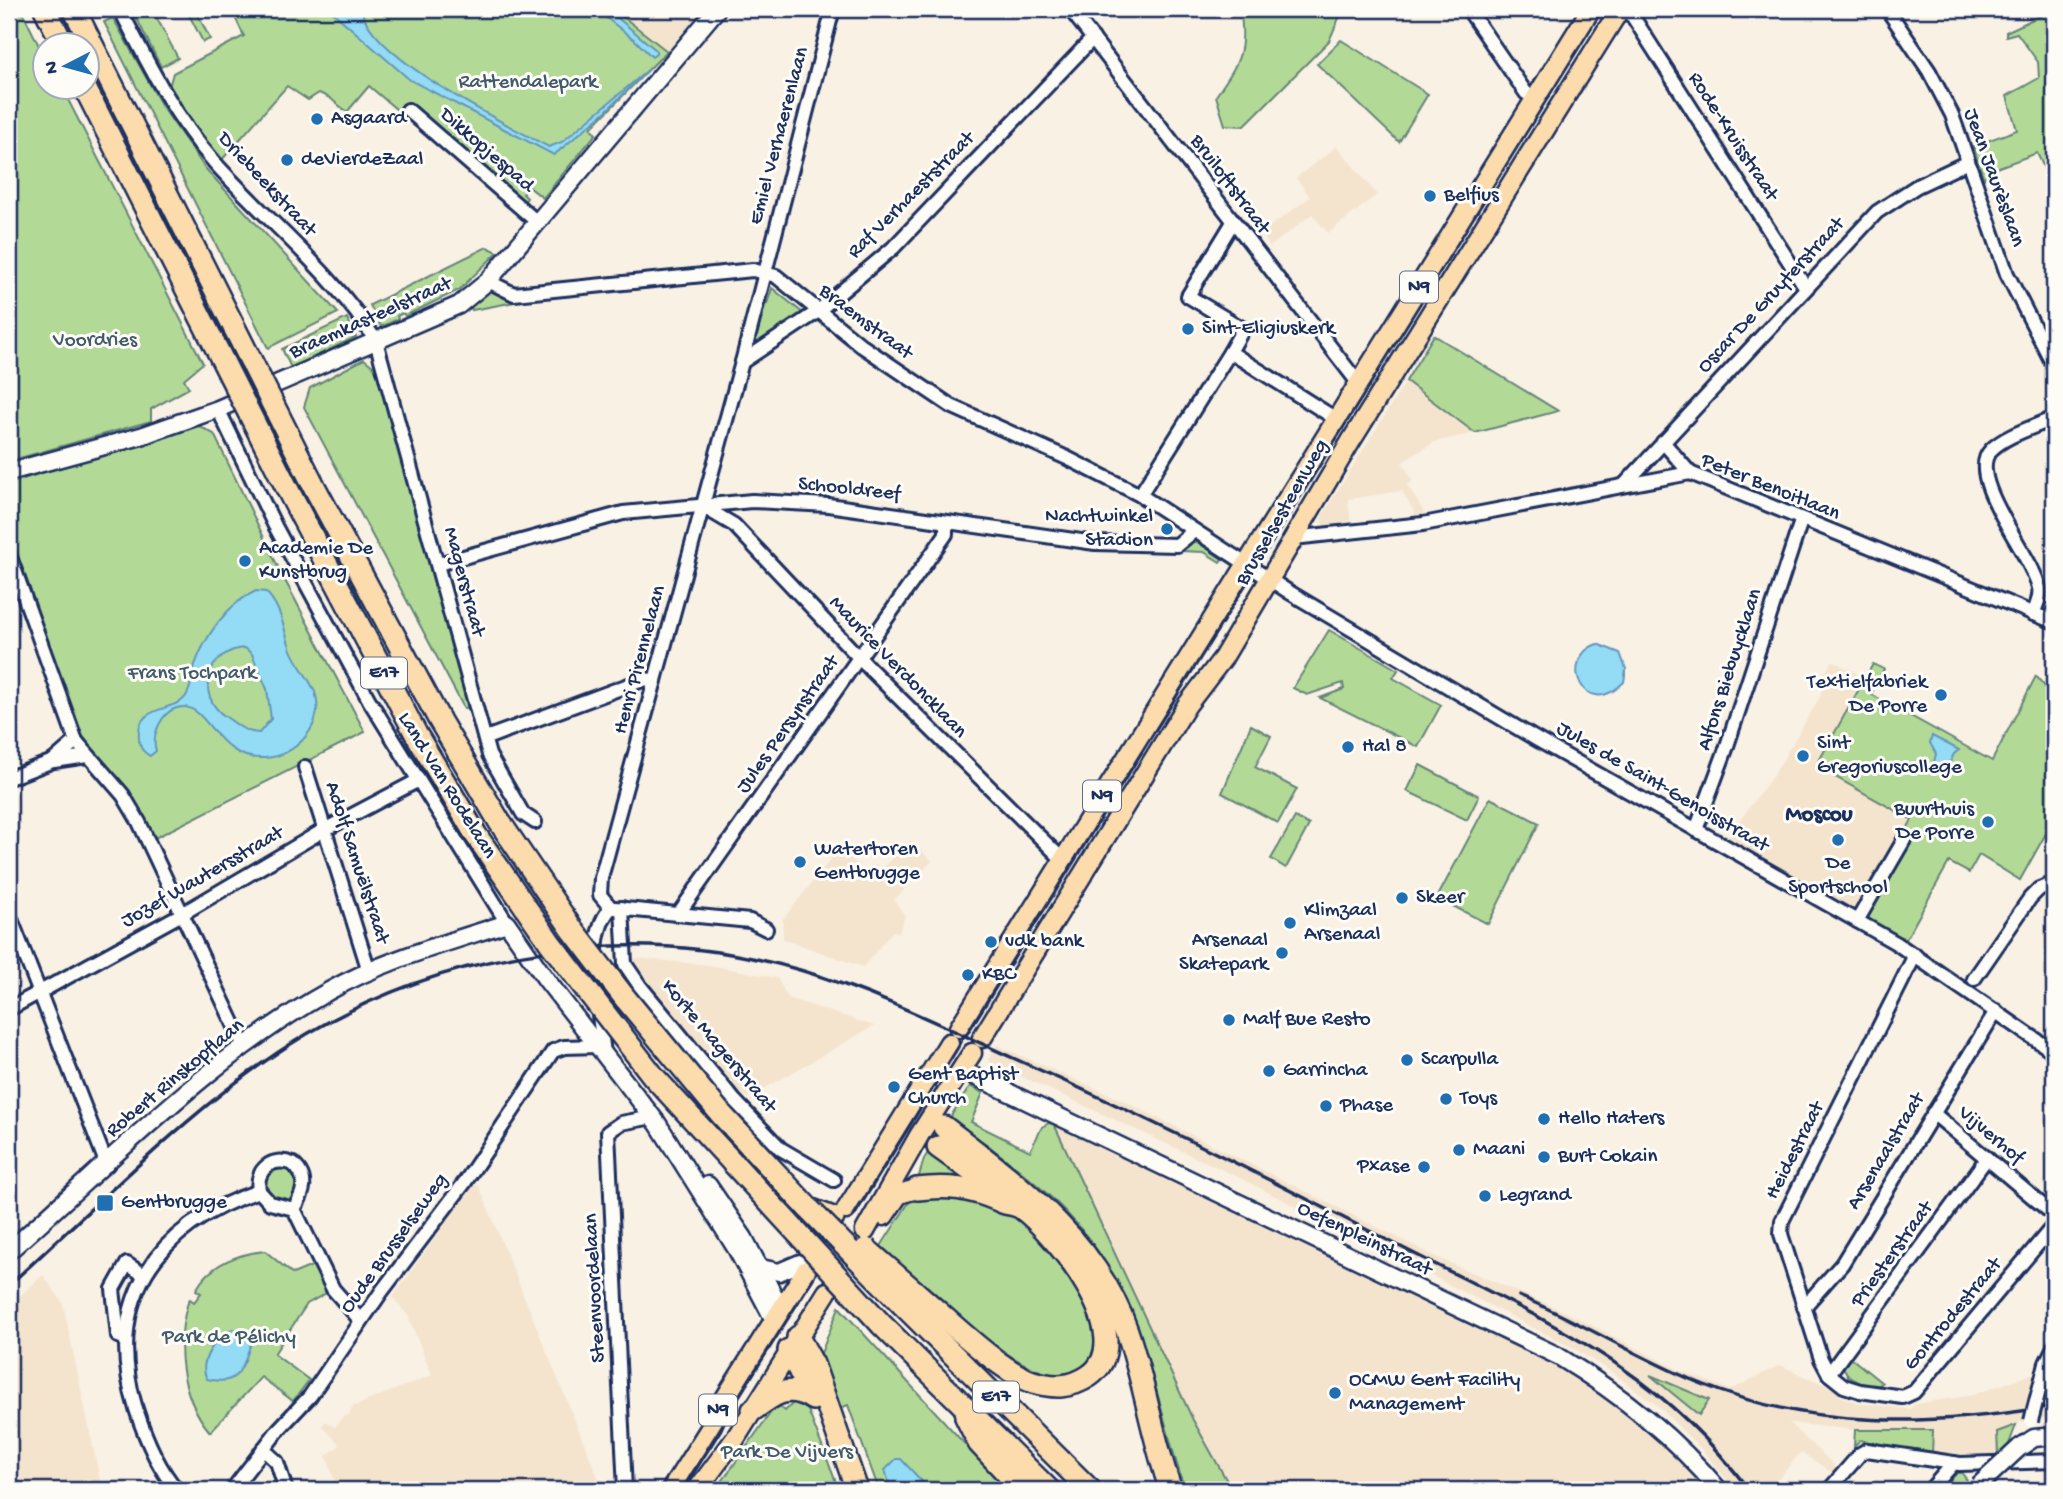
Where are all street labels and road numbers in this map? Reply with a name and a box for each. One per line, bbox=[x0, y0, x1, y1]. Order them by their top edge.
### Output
street label: Emiel Verhaerenlaan bbox=[744, 44, 816, 228]
street label: Rode-Kruisstraat bbox=[1681, 68, 1784, 208]
street label: Dikkopjespad bbox=[432, 102, 540, 200]
street label: Jean Jaurèslaan bbox=[1956, 106, 2030, 250]
street label: Raf Verhaeststraat bbox=[843, 125, 983, 265]
street label: Driebeekstraat bbox=[210, 126, 323, 244]
street label: Bruiloftstraat bbox=[1183, 129, 1276, 242]
street label: Oscar De Gruyterstraat bbox=[1693, 211, 1853, 379]
street label: Braemkasteelstraat bbox=[285, 271, 458, 366]
road number: N9 bbox=[1400, 272, 1438, 302]
street label: Braemstraat bbox=[812, 279, 919, 368]
street label: Brusselsesteenweg bbox=[1231, 435, 1335, 591]
street label: Peter Benoitlaan bbox=[1696, 448, 1843, 527]
street label: Schooldreef bbox=[797, 472, 903, 508]
street label: Magerstraat bbox=[436, 525, 490, 642]
street label: Henri Pirennelaan bbox=[609, 583, 673, 737]
street label: Alfons Biebuycklaan bbox=[1693, 586, 1769, 754]
street label: Maurice Verdoncklaan bbox=[823, 591, 972, 745]
street label: Jules Persynstraat bbox=[732, 649, 847, 799]
road number: E17 bbox=[361, 658, 407, 688]
street label: Land Van Rodelaan bbox=[391, 708, 501, 864]
street label: Jules de Saint-Genoisstraat bbox=[1551, 717, 1775, 860]
street label: Adolf Samuëlstraat bbox=[318, 779, 395, 949]
road number: N9 bbox=[1083, 780, 1121, 811]
street label: Jozef Wautersstraat bbox=[117, 820, 291, 935]
street label: Korte Magerstraat bbox=[655, 975, 783, 1121]
street label: Robert Rinskopflaan bbox=[102, 1014, 250, 1144]
street label: Arsenaalstraat bbox=[1842, 1087, 1933, 1215]
street label: Heidestraat bbox=[1761, 1096, 1832, 1204]
street label: Vijverhof bbox=[1951, 1101, 2029, 1172]
street label: Oude Brusselseweg bbox=[336, 1169, 454, 1319]
street label: Priesterstraat bbox=[1846, 1195, 1941, 1314]
street label: Oefenpleinstraat bbox=[1293, 1197, 1438, 1284]
street label: Steenvoordelaan bbox=[580, 1213, 612, 1363]
street label: Gontrodestraat bbox=[1899, 1252, 2010, 1377]
road number: E17 bbox=[973, 1382, 1019, 1413]
road number: N9 bbox=[699, 1394, 737, 1426]

